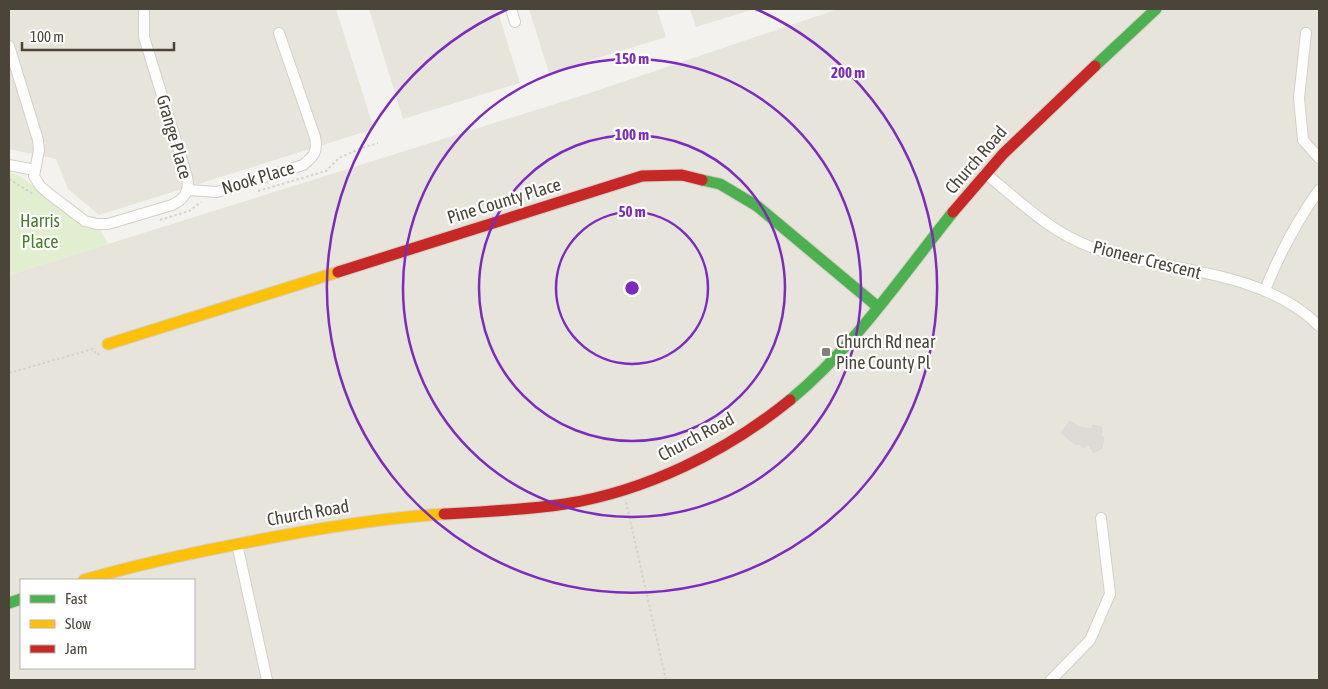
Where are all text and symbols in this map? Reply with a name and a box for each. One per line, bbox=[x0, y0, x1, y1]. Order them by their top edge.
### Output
scale bar bbox=[22, 20, 175, 52]
text: 100 m bbox=[30, 28, 64, 45]
text: 150 m bbox=[615, 50, 649, 67]
text: 200 m bbox=[831, 64, 865, 81]
street label: Grange Place bbox=[152, 92, 196, 181]
street label: Church Road bbox=[940, 121, 1011, 198]
text: 100 m bbox=[615, 126, 649, 143]
street label: Nook Place bbox=[219, 157, 297, 198]
street label: Pine County Place bbox=[444, 173, 563, 228]
text: 50 m bbox=[619, 203, 646, 220]
park label: Harris Place bbox=[20, 210, 60, 252]
street label: Pioneer Crescent bbox=[1091, 236, 1203, 283]
centre of rings bbox=[623, 279, 641, 297]
place label: Church Rd near Pine County Pl bbox=[836, 331, 936, 373]
marker: Church Rd near Pine County Pl bbox=[820, 346, 832, 358]
street label: Church Road bbox=[654, 408, 737, 465]
street label: Church Road bbox=[265, 495, 351, 530]
legend bbox=[20, 579, 195, 669]
text: Fast bbox=[65, 590, 87, 607]
text: Slow bbox=[65, 615, 91, 632]
text: Jam bbox=[65, 640, 88, 657]

